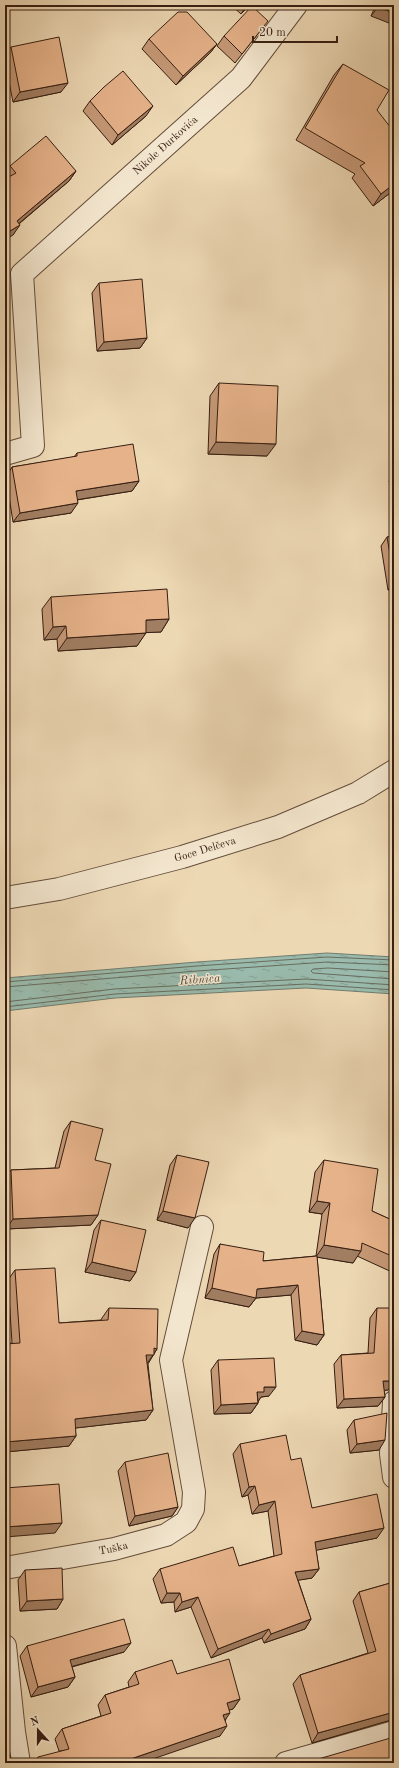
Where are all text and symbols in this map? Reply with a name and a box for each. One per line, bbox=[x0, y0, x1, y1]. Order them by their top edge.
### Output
scale bar bbox=[253, 18, 337, 44]
text: 20 m bbox=[259, 27, 286, 39]
street label: Nikole Đurkovića bbox=[131, 114, 200, 177]
street label: Goce Delčeva bbox=[173, 835, 238, 864]
water label: Ribnica bbox=[178, 973, 221, 987]
street label: Tuška bbox=[98, 1540, 130, 1557]
north arrow bbox=[18, 1710, 58, 1750]
text: N bbox=[29, 1715, 41, 1729]

